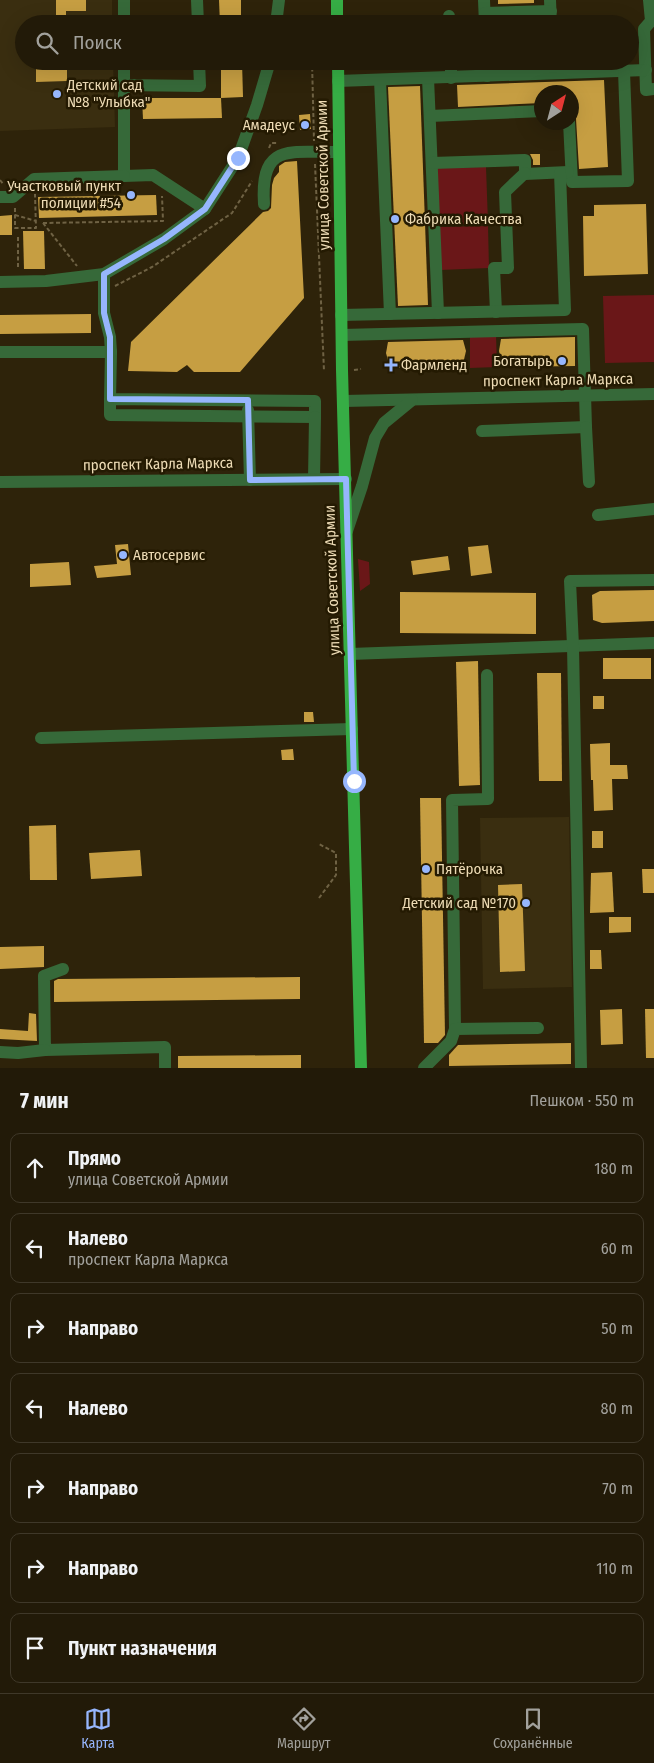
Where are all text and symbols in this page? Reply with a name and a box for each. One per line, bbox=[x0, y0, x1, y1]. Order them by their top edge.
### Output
search box bbox=[15, 15, 639, 70]
icon: search bbox=[33, 29, 61, 57]
text: Поиск bbox=[73, 31, 122, 54]
place label: Детский сад №8 "Улыбка" bbox=[66, 76, 151, 111]
north arrow bbox=[534, 85, 579, 130]
marker: Детский сад №8 "Улыбка" bbox=[51, 88, 63, 100]
street label: улица Советской Армии bbox=[313, 100, 333, 250]
place label: Амадеус bbox=[243, 116, 296, 134]
marker: Амадеус bbox=[299, 119, 311, 131]
route end bbox=[227, 147, 250, 170]
place label: Участковый пункт полиции #54 bbox=[6, 177, 122, 212]
marker: Участковый пункт полиции #54 bbox=[125, 189, 137, 201]
place label: Фабрика Качества bbox=[405, 210, 522, 228]
marker: Фабрика Качества bbox=[389, 213, 401, 225]
place label: Богатырь bbox=[493, 352, 552, 370]
marker: Богатырь bbox=[556, 355, 568, 367]
place label: Фармленд bbox=[401, 356, 467, 374]
marker: Фармленд bbox=[385, 359, 397, 371]
street label: проспект Карла Маркса bbox=[483, 370, 633, 390]
street label: проспект Карла Маркса bbox=[83, 454, 233, 474]
street label: улица Советской Армии bbox=[320, 504, 344, 656]
place label: Автосервис bbox=[133, 546, 206, 564]
marker: Автосервис bbox=[117, 549, 129, 561]
route start bbox=[343, 770, 366, 793]
place label: Пятёрочка bbox=[436, 860, 503, 878]
marker: Пятёрочка bbox=[420, 863, 432, 875]
place label: Детский сад №170 bbox=[401, 894, 516, 912]
marker: Детский сад №170 bbox=[520, 897, 532, 909]
text: 7 мин bbox=[20, 1088, 69, 1114]
text: Пешком · 550 m bbox=[530, 1091, 634, 1110]
text: Прямо bbox=[68, 1147, 121, 1170]
icon: ahead bbox=[21, 1154, 49, 1182]
text: 180 m bbox=[594, 1159, 633, 1178]
text: улица Советской Армии bbox=[68, 1170, 229, 1189]
text: Налево bbox=[68, 1227, 128, 1250]
icon: left bbox=[21, 1234, 49, 1262]
text: 60 m bbox=[601, 1239, 633, 1258]
text: проспект Карла Маркса bbox=[68, 1250, 228, 1269]
icon: right bbox=[21, 1314, 49, 1342]
text: Направо bbox=[68, 1317, 138, 1340]
text: 50 m bbox=[601, 1319, 633, 1338]
icon: left bbox=[21, 1394, 49, 1422]
text: Налево bbox=[68, 1397, 128, 1420]
text: 80 m bbox=[601, 1399, 633, 1418]
icon: right bbox=[21, 1474, 49, 1502]
text: Направо bbox=[68, 1477, 138, 1500]
text: 70 m bbox=[602, 1479, 633, 1498]
icon: right bbox=[21, 1554, 49, 1582]
text: Направо bbox=[68, 1557, 138, 1580]
text: 110 m bbox=[596, 1559, 633, 1578]
icon: arrive bbox=[21, 1634, 49, 1662]
text: Пункт назначения bbox=[68, 1637, 217, 1660]
tab: Карта bbox=[81, 1705, 115, 1752]
tab: Маршрут bbox=[277, 1705, 331, 1752]
tab: Сохранённые bbox=[493, 1705, 573, 1752]

